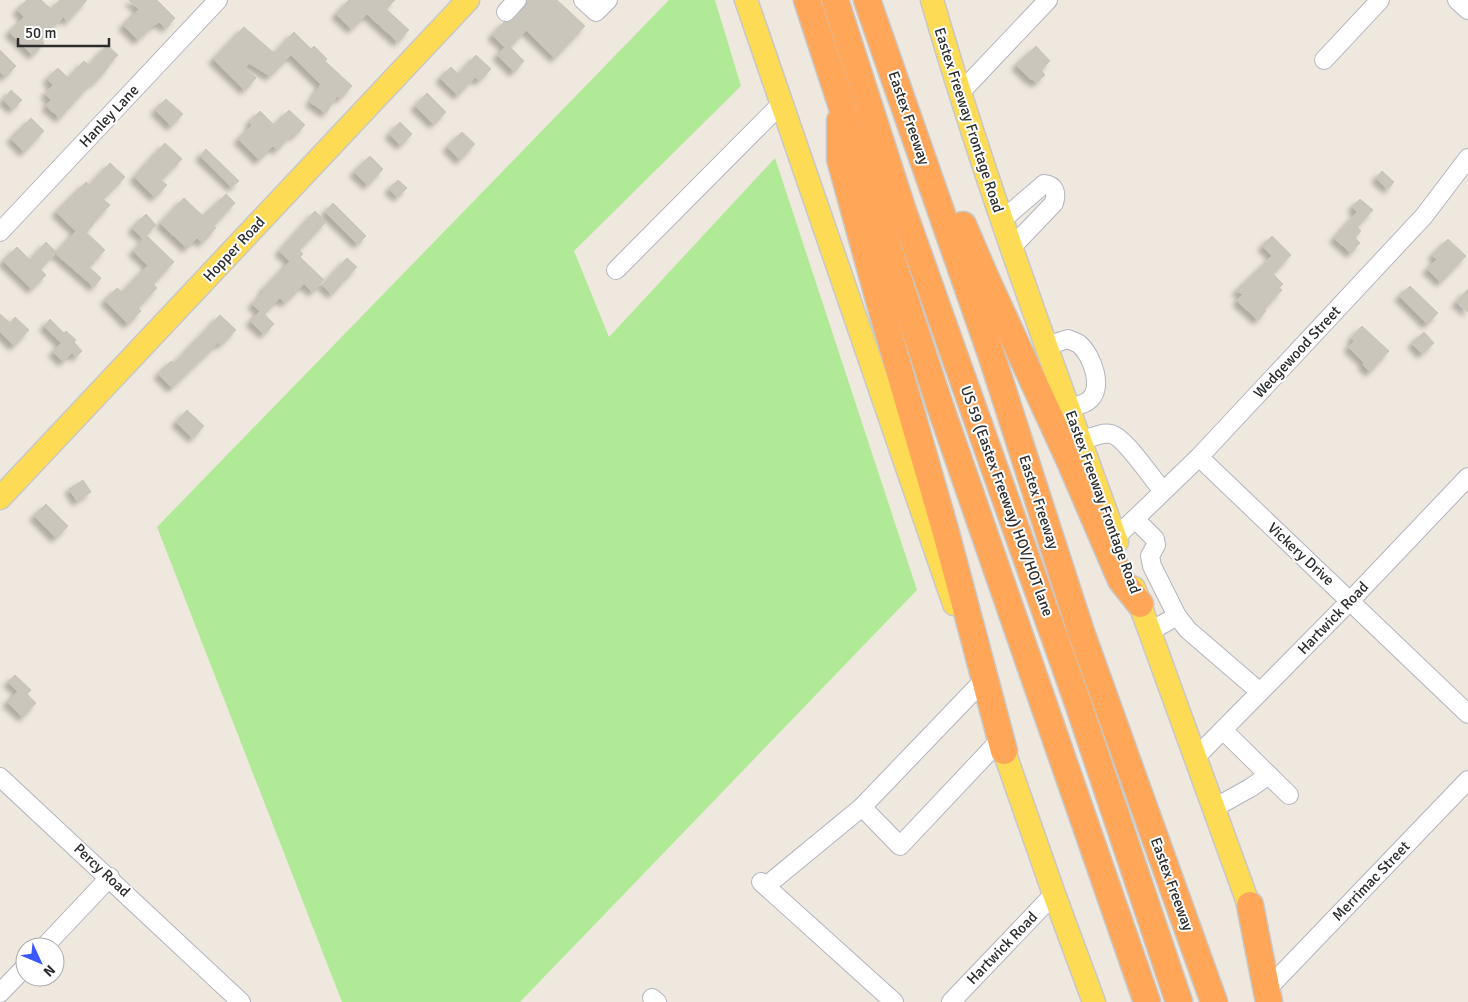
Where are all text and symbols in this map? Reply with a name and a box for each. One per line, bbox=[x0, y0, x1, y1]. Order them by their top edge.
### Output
scale bar bbox=[18, 15, 109, 47]
text: 50 m bbox=[25, 24, 56, 42]
street label: Eastex Freeway Frontage Road bbox=[931, 25, 1007, 215]
street label: Eastex Freeway bbox=[885, 69, 933, 167]
street label: Hanley Lane bbox=[76, 81, 142, 151]
street label: Hopper Road bbox=[199, 213, 269, 285]
street label: Wedgewood Street bbox=[1250, 302, 1344, 402]
street label: US 59 (Eastex Freeway) HOV/HOT lane bbox=[957, 383, 1057, 619]
street label: Eastex Freeway Frontage Road bbox=[1061, 408, 1145, 596]
street label: Eastex Freeway bbox=[1015, 453, 1063, 551]
street label: Vickery Drive bbox=[1264, 519, 1338, 589]
street label: Hartwick Road bbox=[1294, 578, 1372, 658]
street label: Eastex Freeway bbox=[1147, 835, 1197, 933]
street label: Merrimac Street bbox=[1328, 837, 1414, 925]
street label: Percy Road bbox=[70, 839, 134, 901]
street label: Hartwick Road bbox=[963, 908, 1041, 988]
north arrow bbox=[15, 937, 65, 987]
text: N bbox=[39, 961, 58, 980]

